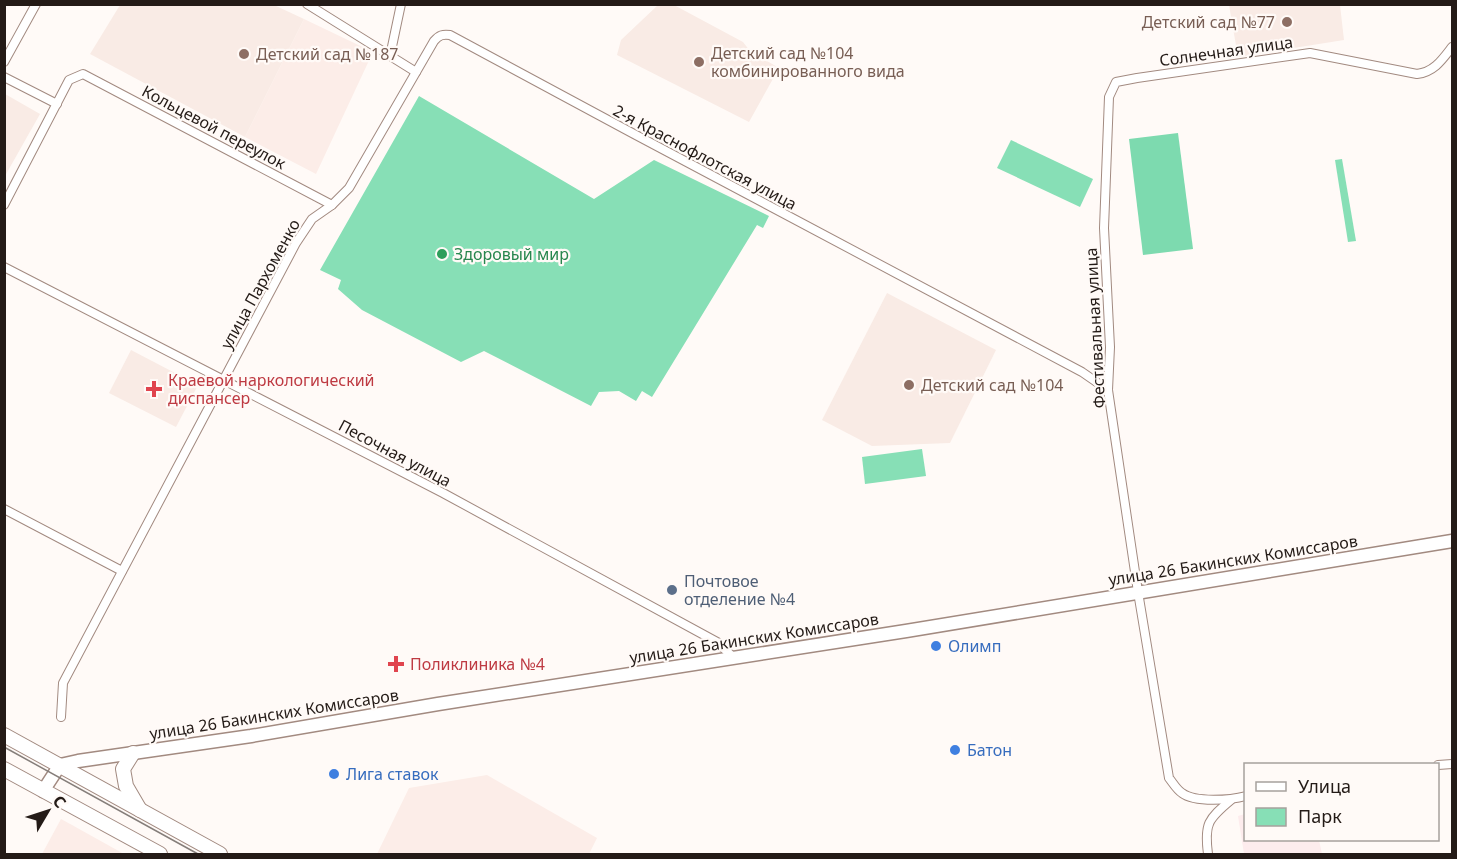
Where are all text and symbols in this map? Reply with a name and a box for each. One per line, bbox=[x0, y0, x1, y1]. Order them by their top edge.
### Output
place label: Детский сад №77 bbox=[1142, 11, 1275, 33]
marker: Детский сад №77 bbox=[1280, 15, 1294, 29]
street label: Солнечная улица bbox=[1158, 31, 1294, 71]
place label: Детский сад №104 комбинированного вида bbox=[711, 42, 905, 82]
place label: Детский сад №187 bbox=[256, 43, 398, 65]
marker: Детский сад №187 bbox=[237, 47, 251, 61]
marker: Детский сад №104 комбинированного вида bbox=[692, 55, 706, 69]
street label: Кольцевой переулок bbox=[138, 80, 290, 174]
street label: 2-я Краснофлотская улица bbox=[609, 99, 801, 215]
street label: улица Пархоменко bbox=[215, 215, 305, 353]
place label: Здоровый мир bbox=[454, 243, 569, 265]
marker: Здоровый мир bbox=[435, 247, 449, 261]
street label: Фестивальная улица bbox=[1080, 247, 1110, 409]
place label: Краевой наркологический диспансер bbox=[168, 369, 375, 409]
place label: Детский сад №104 bbox=[921, 374, 1063, 396]
marker: Детский сад №104 bbox=[902, 378, 916, 392]
marker: Краевой наркологический диспансер bbox=[145, 380, 163, 398]
street label: Песочная улица bbox=[335, 414, 455, 492]
street label: улица 26 Бакинских Комиссаров bbox=[1107, 529, 1359, 591]
place label: Почтовое отделение №4 bbox=[684, 570, 795, 610]
marker: Почтовое отделение №4 bbox=[665, 583, 679, 597]
street label: улица 26 Бакинских Комиссаров bbox=[628, 607, 880, 669]
place label: Олимп bbox=[948, 635, 1001, 657]
marker: Олимп bbox=[929, 639, 943, 653]
place label: Поликлиника №4 bbox=[410, 653, 545, 675]
marker: Поликлиника №4 bbox=[387, 655, 405, 673]
street label: улица 26 Бакинских Комиссаров bbox=[148, 683, 400, 745]
place label: Батон bbox=[967, 739, 1012, 761]
marker: Батон bbox=[948, 743, 962, 757]
place label: Лига ставок bbox=[346, 763, 439, 785]
legend bbox=[1244, 763, 1439, 841]
marker: Лига ставок bbox=[327, 767, 341, 781]
text: Улица bbox=[1298, 774, 1351, 798]
north arrow bbox=[18, 781, 78, 841]
text: С bbox=[48, 791, 71, 812]
text: Парк bbox=[1298, 804, 1342, 828]

